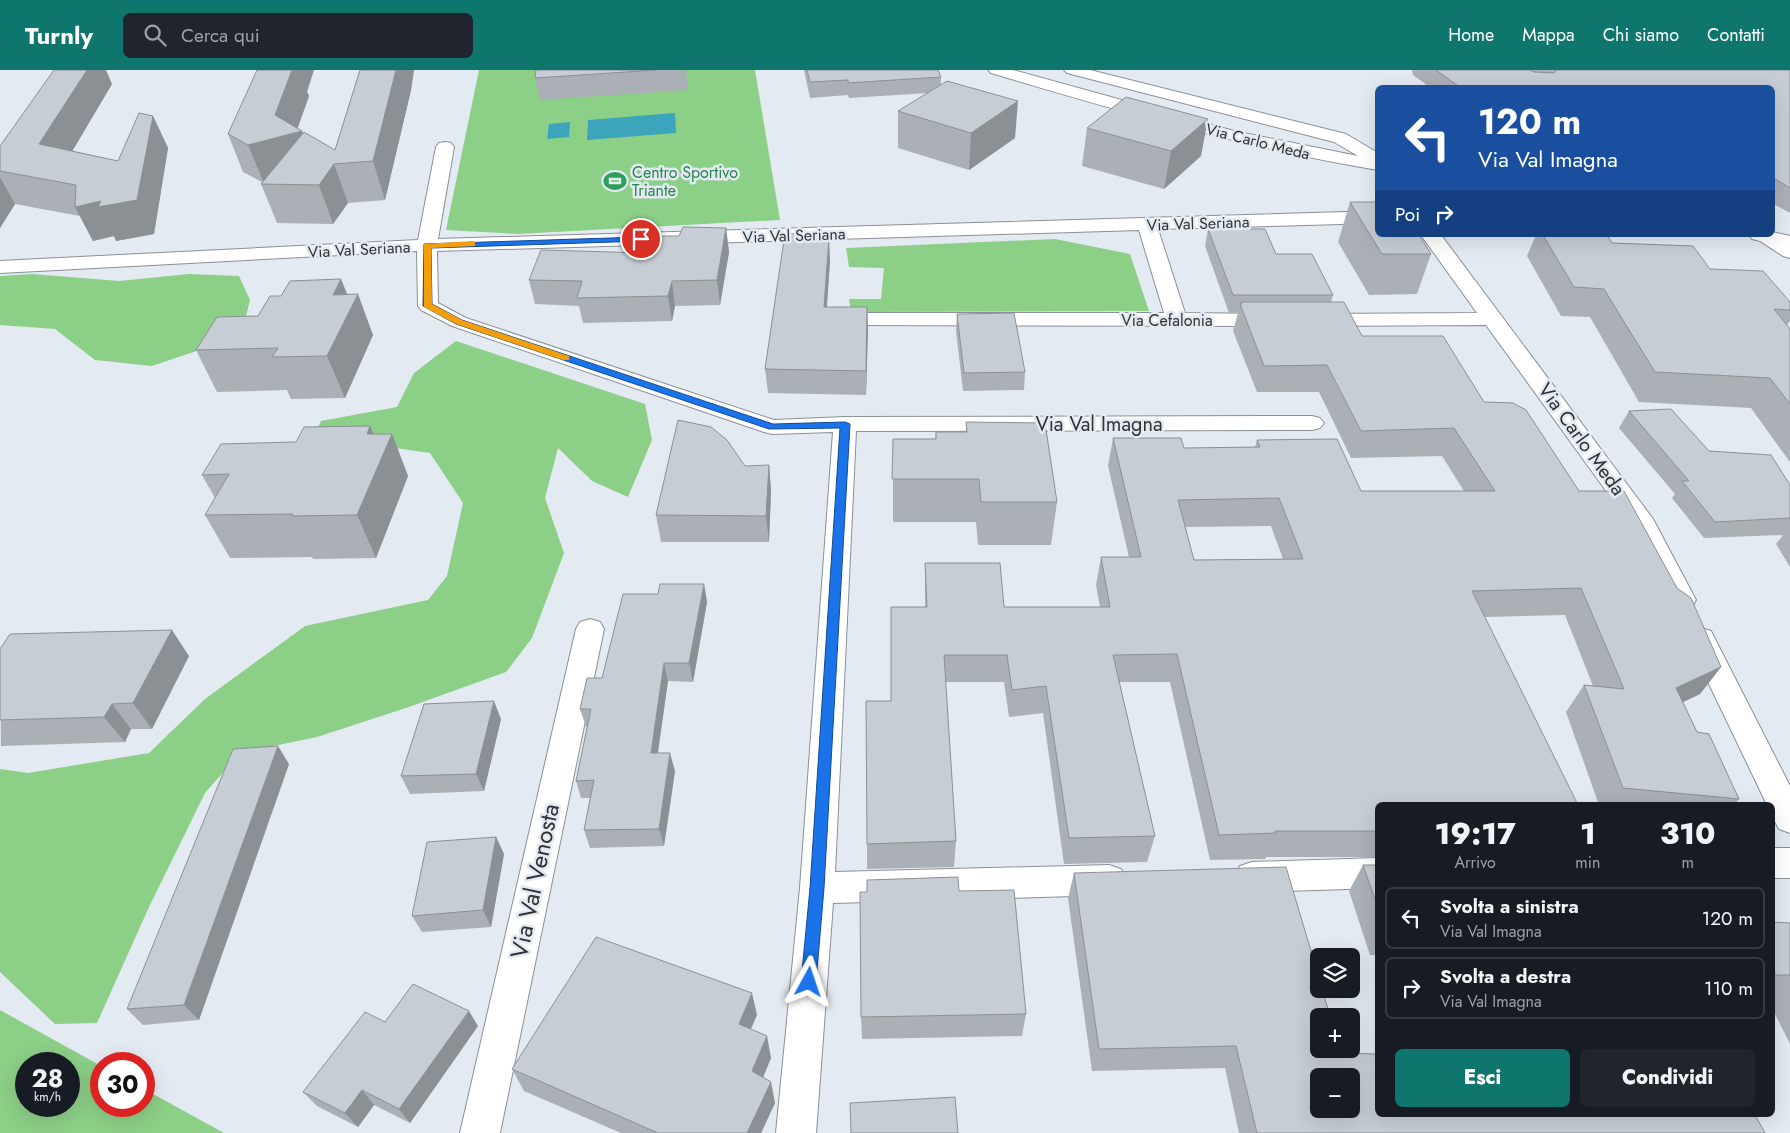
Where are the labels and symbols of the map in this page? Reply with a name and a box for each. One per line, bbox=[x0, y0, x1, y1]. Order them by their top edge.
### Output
street label: Via Carlo Meda bbox=[1203, 117, 1312, 166]
place label: Centro Sportivo Triante bbox=[632, 161, 738, 202]
sports icon: Centro Sportivo Triante bbox=[602, 168, 628, 194]
street label: Via Val Seriana bbox=[1146, 210, 1250, 237]
pin bbox=[620, 218, 662, 260]
street label: Via Val Seriana bbox=[742, 222, 846, 249]
street label: Via Val Seriana bbox=[307, 235, 411, 264]
street label: Via Cefalonia bbox=[1121, 309, 1213, 332]
street label: Via Carlo Meda bbox=[1531, 377, 1632, 502]
street label: Via Val Imagna bbox=[1035, 410, 1163, 439]
street label: Via Val Venosta bbox=[501, 800, 568, 962]
position arrow bbox=[782, 955, 834, 1007]
speed limit sign: 30 bbox=[90, 1052, 155, 1117]

